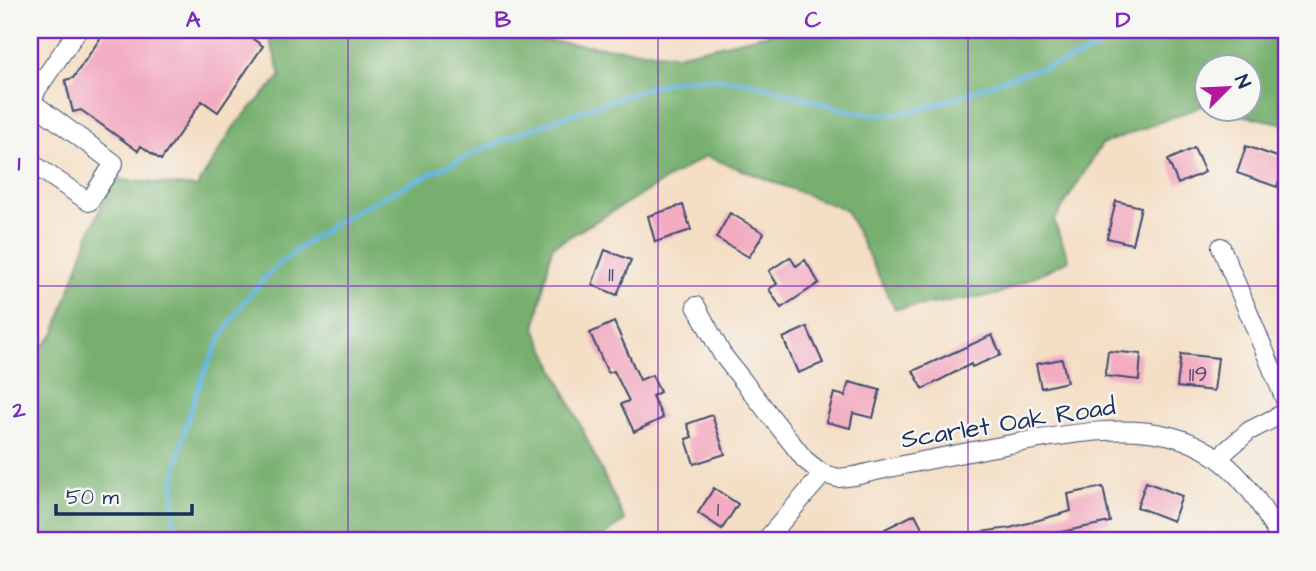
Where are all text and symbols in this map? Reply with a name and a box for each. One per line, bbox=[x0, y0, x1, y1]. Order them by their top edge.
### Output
text: A bbox=[186, 4, 201, 36]
text: B bbox=[495, 4, 512, 36]
text: C bbox=[805, 4, 822, 36]
text: D bbox=[1116, 4, 1131, 36]
north arrow bbox=[1194, 52, 1264, 122]
text: N bbox=[1227, 71, 1257, 93]
text: 1 bbox=[18, 147, 21, 179]
house number: 11 bbox=[608, 258, 614, 290]
house number: 119 bbox=[1189, 358, 1207, 390]
street label: Scarlet Oak Road bbox=[898, 388, 1118, 458]
text: 2 bbox=[11, 394, 26, 426]
scale bar bbox=[56, 473, 192, 517]
text: 50 m bbox=[66, 483, 120, 512]
house number: 1 bbox=[717, 493, 720, 525]

